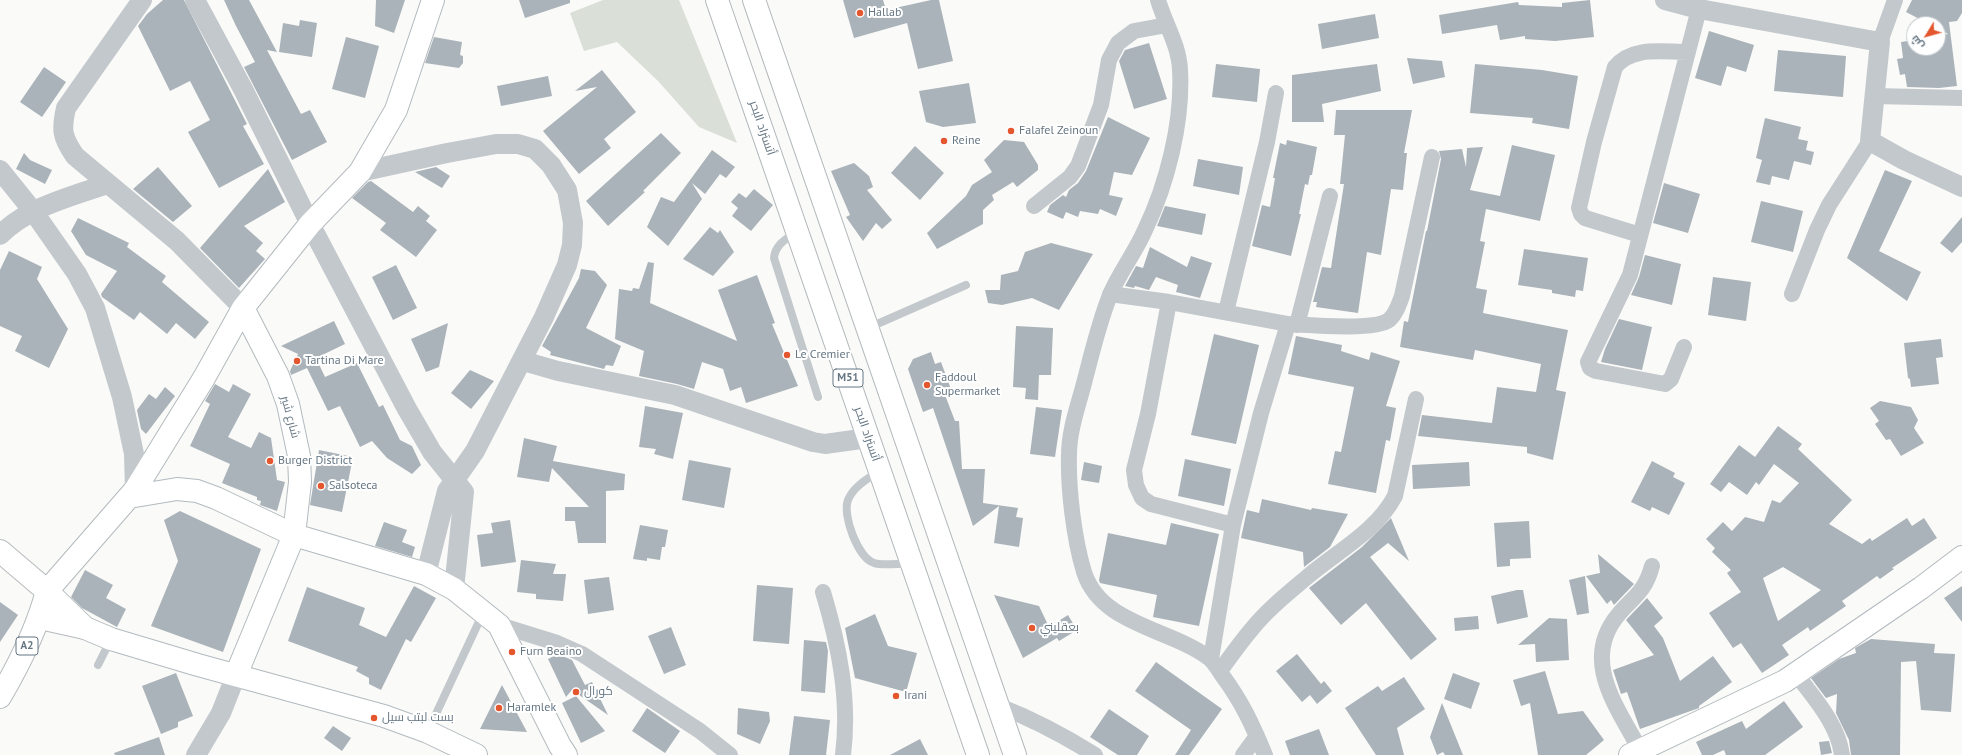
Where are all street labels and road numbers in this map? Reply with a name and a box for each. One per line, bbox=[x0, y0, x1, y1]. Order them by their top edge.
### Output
street label: أتستراد البحر bbox=[746, 99, 778, 157]
road number: M51 bbox=[833, 369, 863, 387]
street label: شارع شير bbox=[277, 394, 303, 440]
street label: أتستراد البحر bbox=[851, 405, 883, 463]
road number: A2 bbox=[16, 637, 38, 655]

